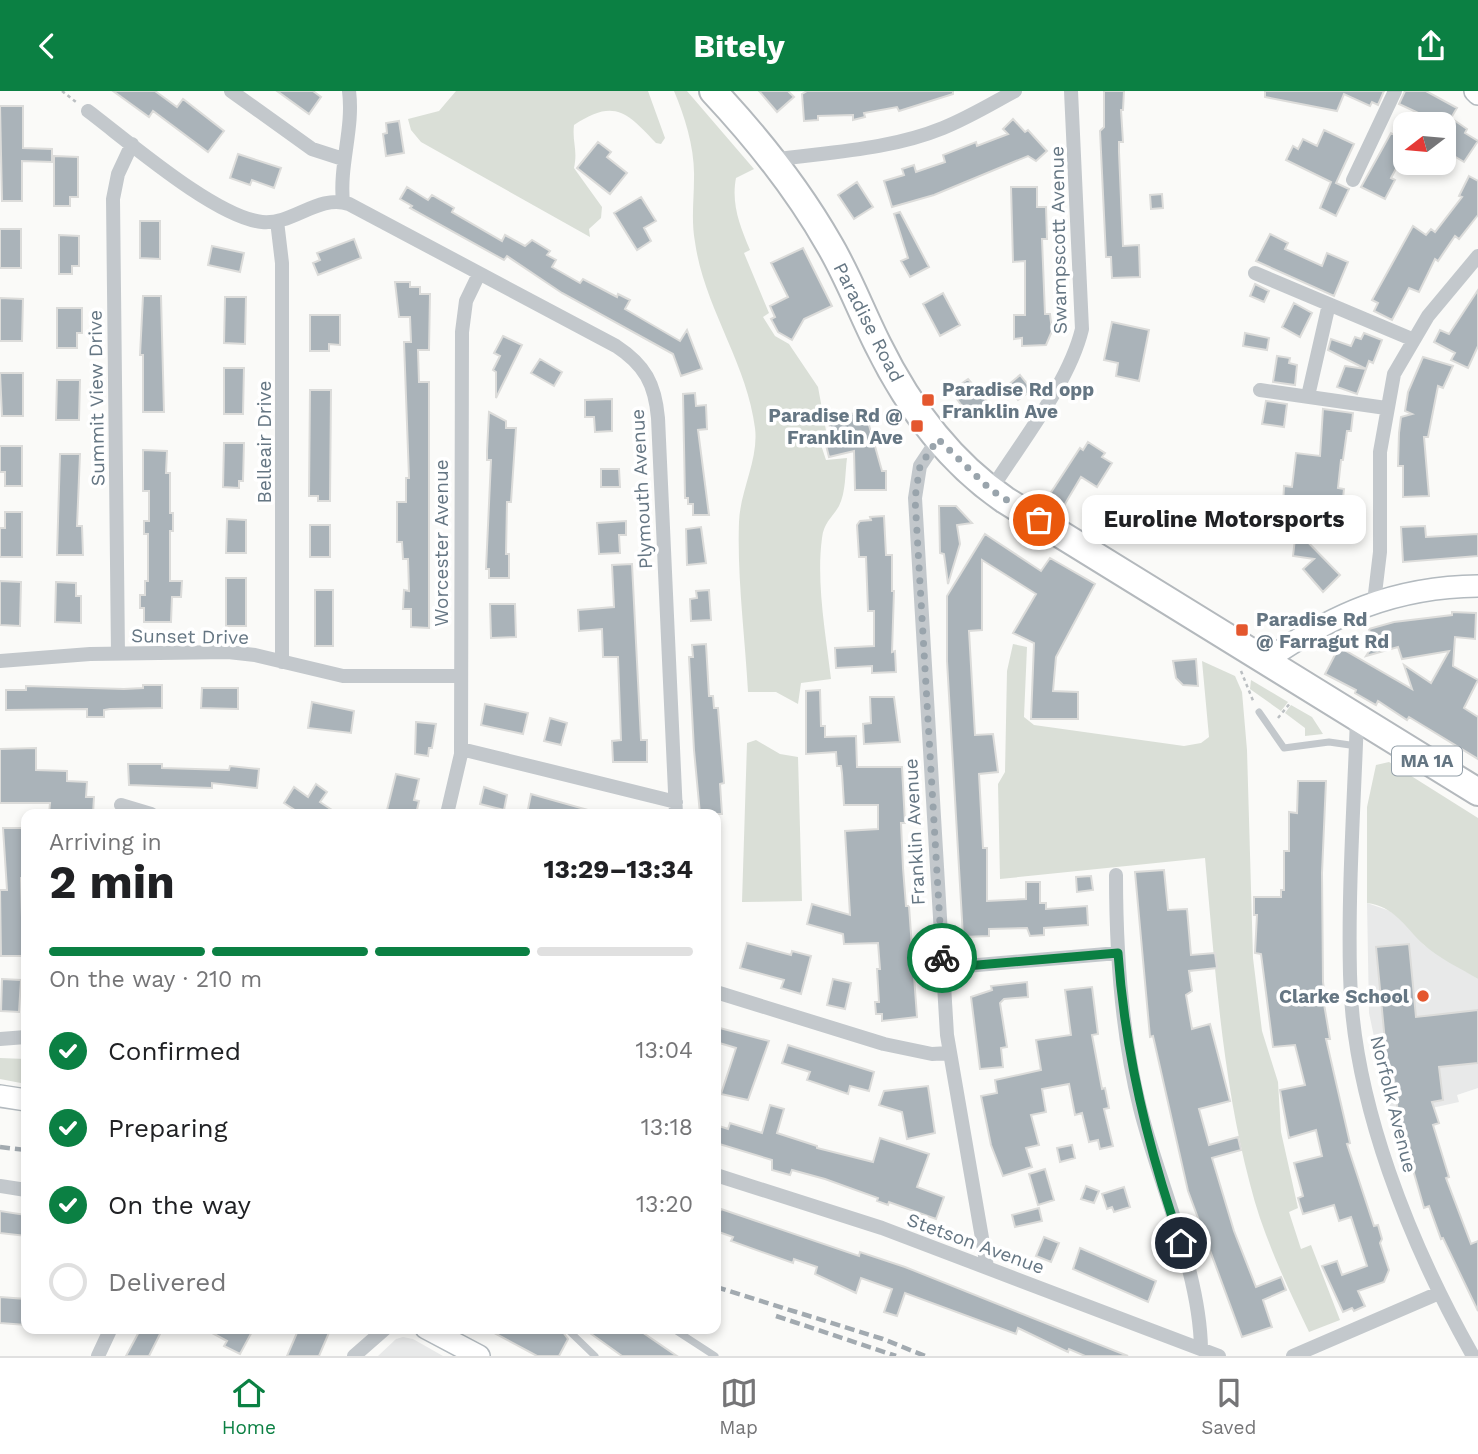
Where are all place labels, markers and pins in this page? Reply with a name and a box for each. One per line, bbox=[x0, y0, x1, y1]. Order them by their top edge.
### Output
place label: Paradise Rd opp Franklin Ave bbox=[942, 378, 1094, 423]
marker: Paradise Rd opp Franklin Ave bbox=[920, 392, 936, 408]
place label: Paradise Rd @ Franklin Ave bbox=[768, 404, 903, 449]
marker: Paradise Rd @ Franklin Ave bbox=[909, 418, 925, 434]
pin bbox=[1009, 490, 1069, 550]
callout: Euroline Motorsports bbox=[1081, 495, 1364, 544]
place label: Paradise Rd @ Farragut Rd bbox=[1256, 608, 1389, 653]
marker: Paradise Rd @ Farragut Rd bbox=[1234, 622, 1250, 638]
place label: Clarke School bbox=[1279, 985, 1410, 1008]
marker: Clarke School bbox=[1415, 988, 1431, 1004]
pin bbox=[1151, 1213, 1211, 1273]

